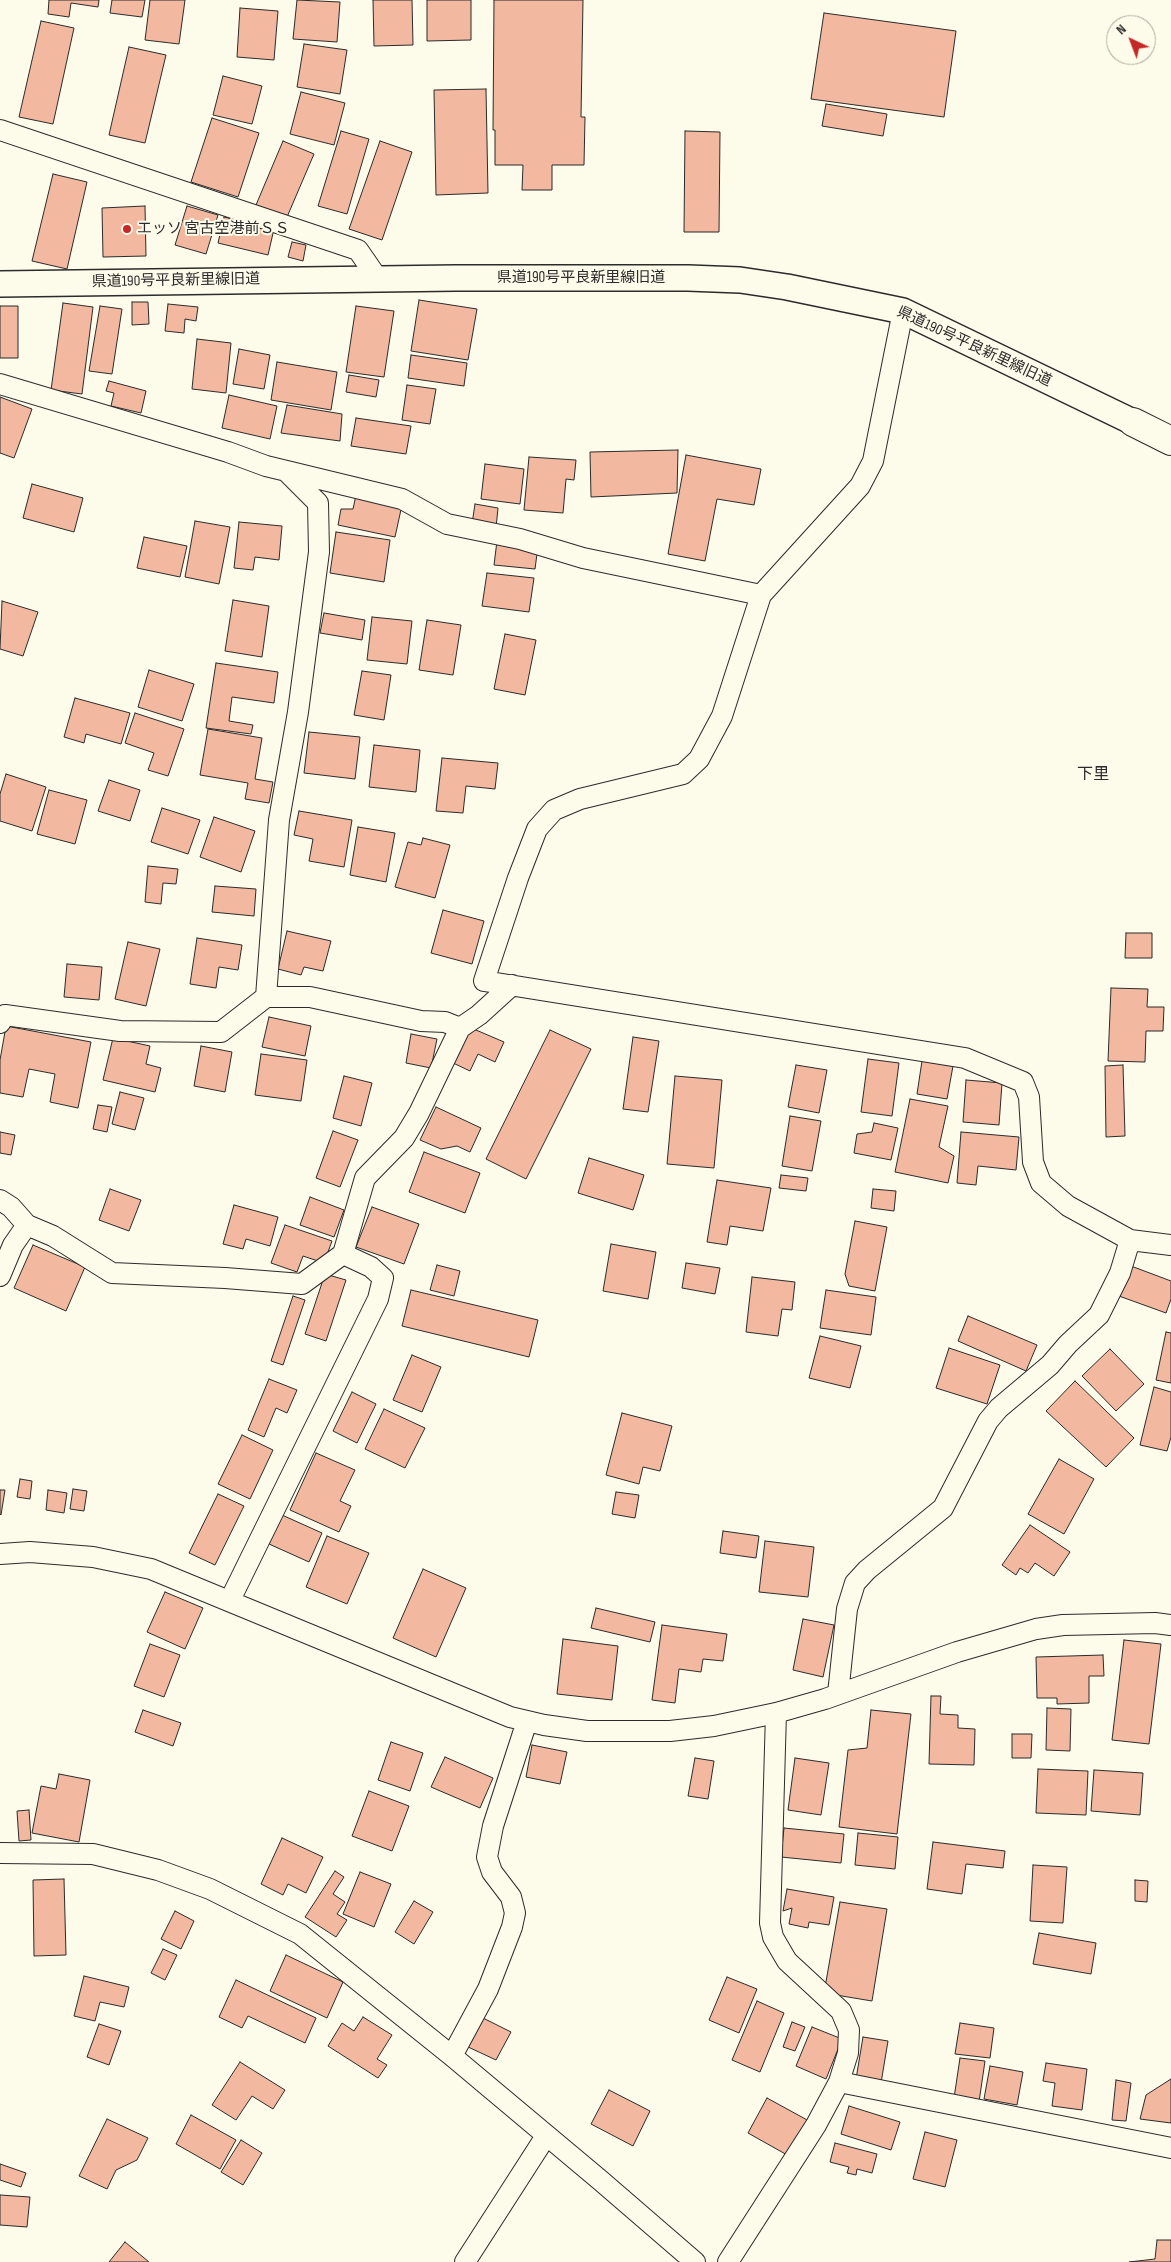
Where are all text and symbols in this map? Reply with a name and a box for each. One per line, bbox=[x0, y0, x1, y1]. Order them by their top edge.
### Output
north arrow bbox=[1106, 15, 1156, 65]
text: N bbox=[1113, 21, 1130, 38]
place label: エッソ 宮古空港前ＳＳ bbox=[137, 220, 289, 238]
marker: エッソ 宮古空港前ＳＳ bbox=[121, 223, 133, 235]
street label: 県道190号平良新里線旧道 bbox=[497, 269, 665, 287]
street label: 県道190号平良新里線旧道 bbox=[92, 271, 260, 291]
street label: 県道190号平良新里線旧道 bbox=[894, 303, 1054, 391]
district label: 下里 bbox=[1077, 765, 1109, 785]

